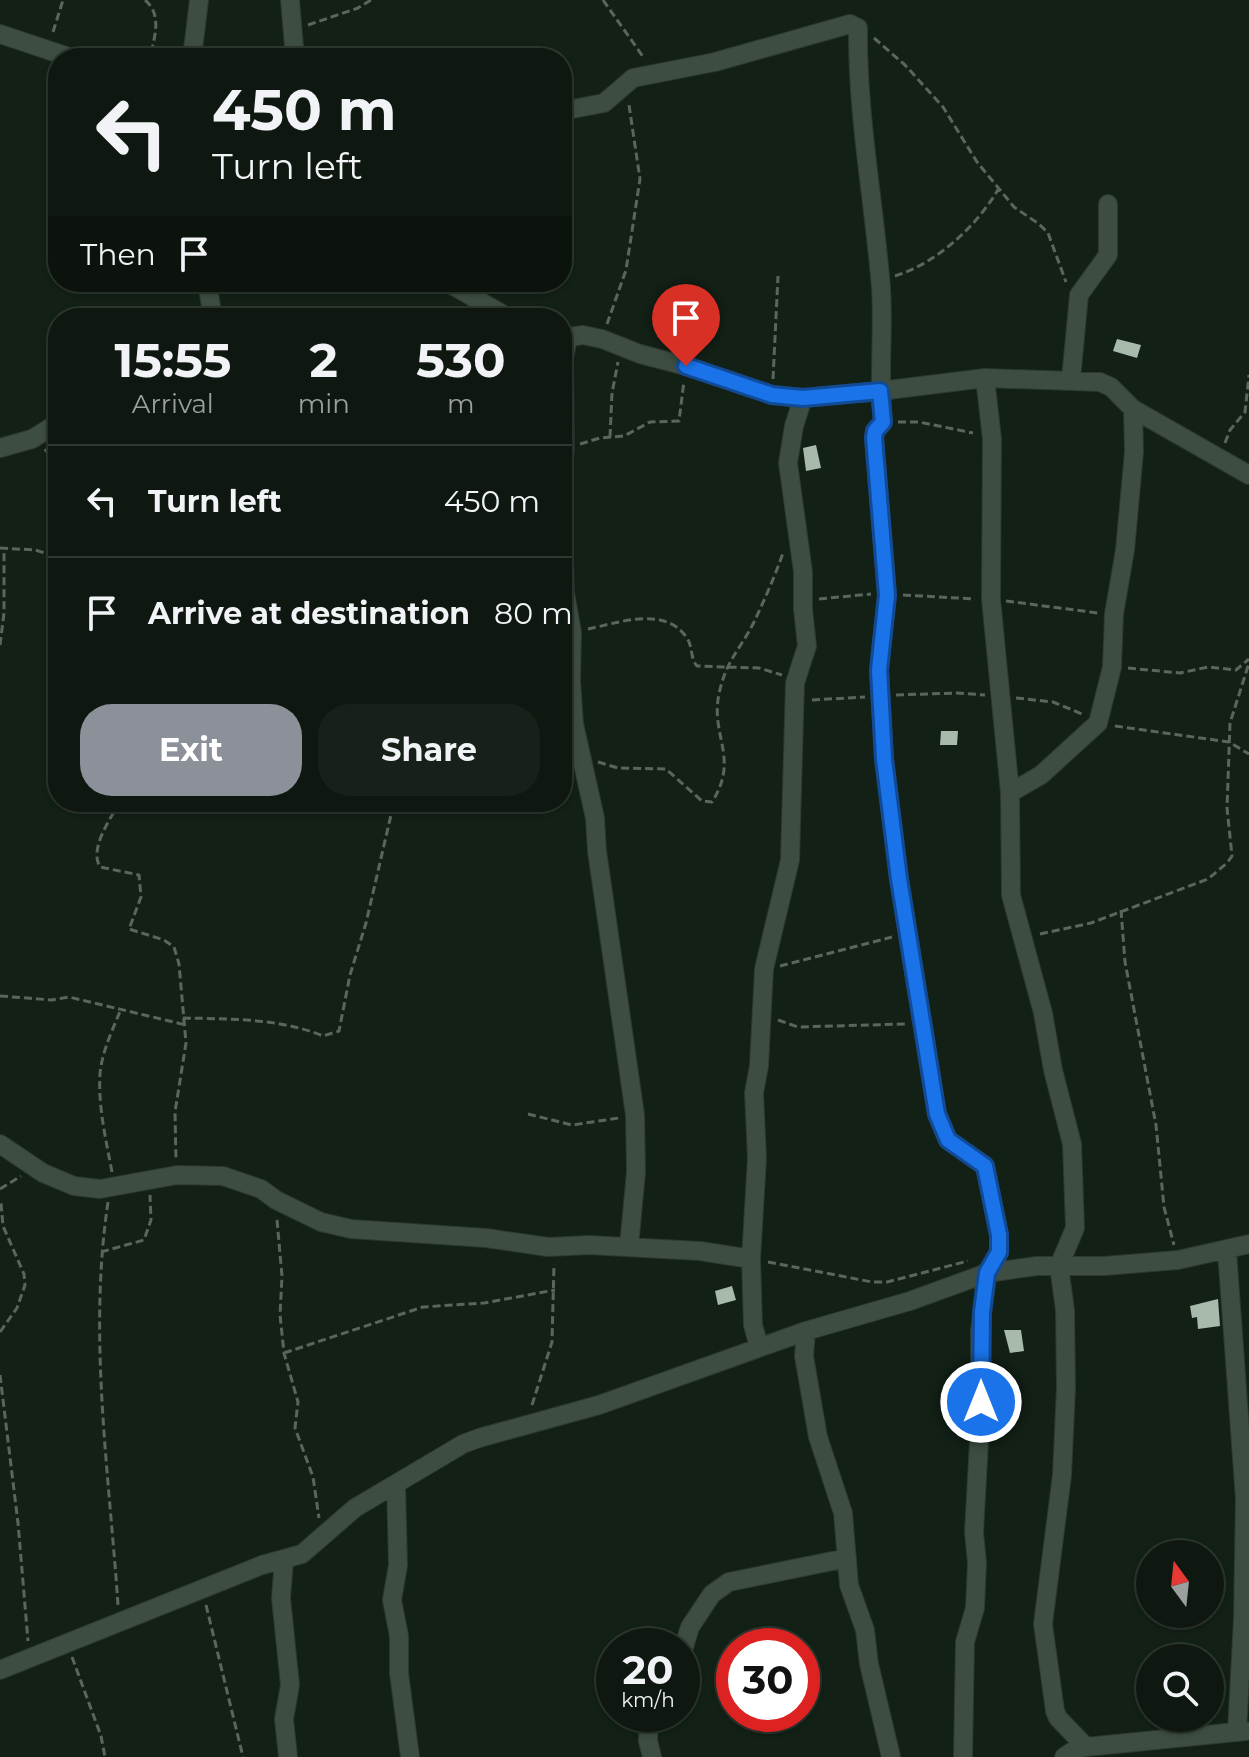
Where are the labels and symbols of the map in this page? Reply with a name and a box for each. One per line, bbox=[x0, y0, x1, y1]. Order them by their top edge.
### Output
pin bbox=[652, 284, 720, 366]
position arrow bbox=[939, 1360, 1023, 1444]
north arrow bbox=[1136, 1540, 1224, 1628]
speed limit sign: 30 bbox=[716, 1628, 820, 1732]

